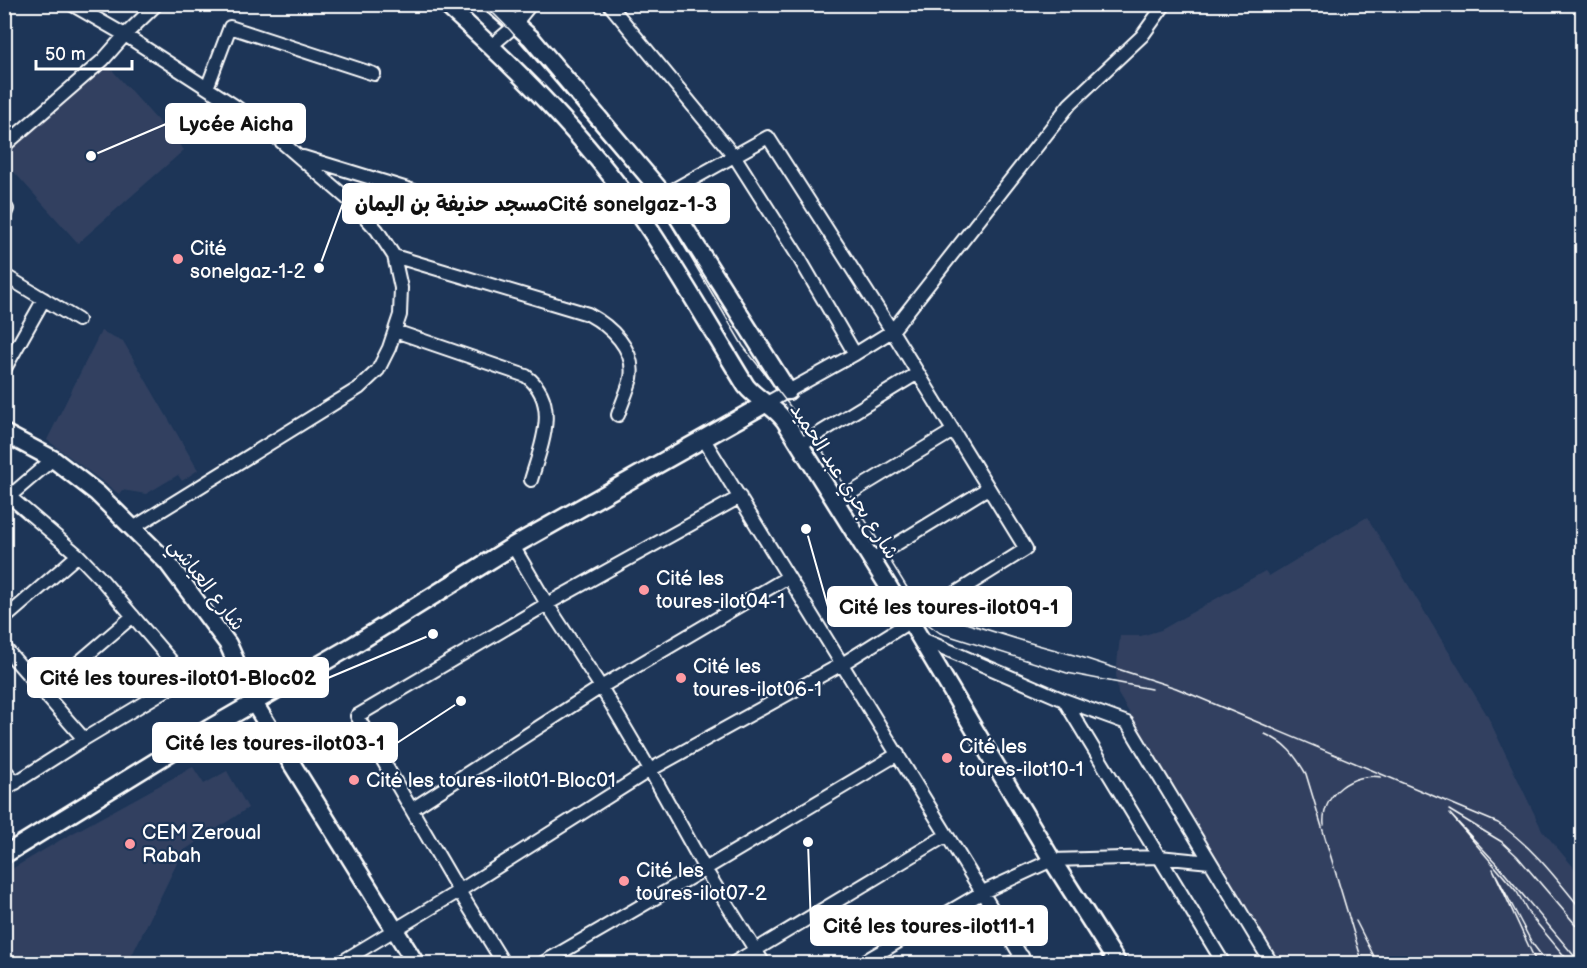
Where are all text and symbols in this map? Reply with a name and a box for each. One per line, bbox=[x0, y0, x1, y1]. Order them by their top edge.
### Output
scale bar bbox=[36, 33, 132, 71]
text: 50 m bbox=[45, 44, 86, 65]
callout: Lycée Aicha bbox=[166, 104, 305, 143]
text: Lycée Aicha bbox=[178, 112, 294, 137]
callout: مسجد حذيفة بن اليمانCité sonelgaz-1-3 bbox=[343, 184, 729, 223]
text: مسجد حذيفة بن اليمانCité sonelgaz-1-3 bbox=[355, 192, 717, 217]
place label: Cité sonelgaz-1-2 bbox=[190, 237, 306, 284]
marker: Cité sonelgaz-1-2 bbox=[171, 252, 185, 266]
street label: شارع بحري عبد الحميد bbox=[783, 399, 904, 565]
street label: شارع العياشي bbox=[159, 534, 250, 639]
place label: Cité les toures-ilot04-1 bbox=[656, 567, 785, 614]
marker: Cité les toures-ilot04-1 bbox=[637, 583, 651, 597]
callout: Cité les toures-ilot09-1 bbox=[828, 587, 1071, 626]
text: Cité les toures-ilot09-1 bbox=[839, 595, 1059, 620]
place label: Cité les toures-ilot06-1 bbox=[693, 655, 822, 702]
callout: Cité les toures-ilot01-Bloc02 bbox=[28, 658, 328, 697]
text: Cité les toures-ilot01-Bloc02 bbox=[40, 666, 317, 691]
marker: Cité les toures-ilot06-1 bbox=[674, 671, 688, 685]
callout: Cité les toures-ilot03-1 bbox=[153, 723, 397, 762]
text: Cité les toures-ilot03-1 bbox=[165, 731, 385, 756]
place label: Cité les toures-ilot10-1 bbox=[959, 735, 1084, 782]
marker: Cité les toures-ilot10-1 bbox=[940, 751, 954, 765]
place label: Cité les toures-ilot01-Bloc01 bbox=[366, 769, 616, 793]
marker: Cité les toures-ilot01-Bloc01 bbox=[347, 773, 361, 787]
place label: CEM Zeroual Rabah bbox=[142, 821, 261, 868]
marker: CEM Zeroual Rabah bbox=[123, 837, 137, 851]
place label: Cité les toures-ilot07-2 bbox=[636, 859, 767, 906]
marker: Cité les toures-ilot07-2 bbox=[617, 874, 631, 888]
callout: Cité les toures-ilot11-1 bbox=[811, 906, 1047, 945]
text: Cité les toures-ilot11-1 bbox=[823, 914, 1035, 939]

